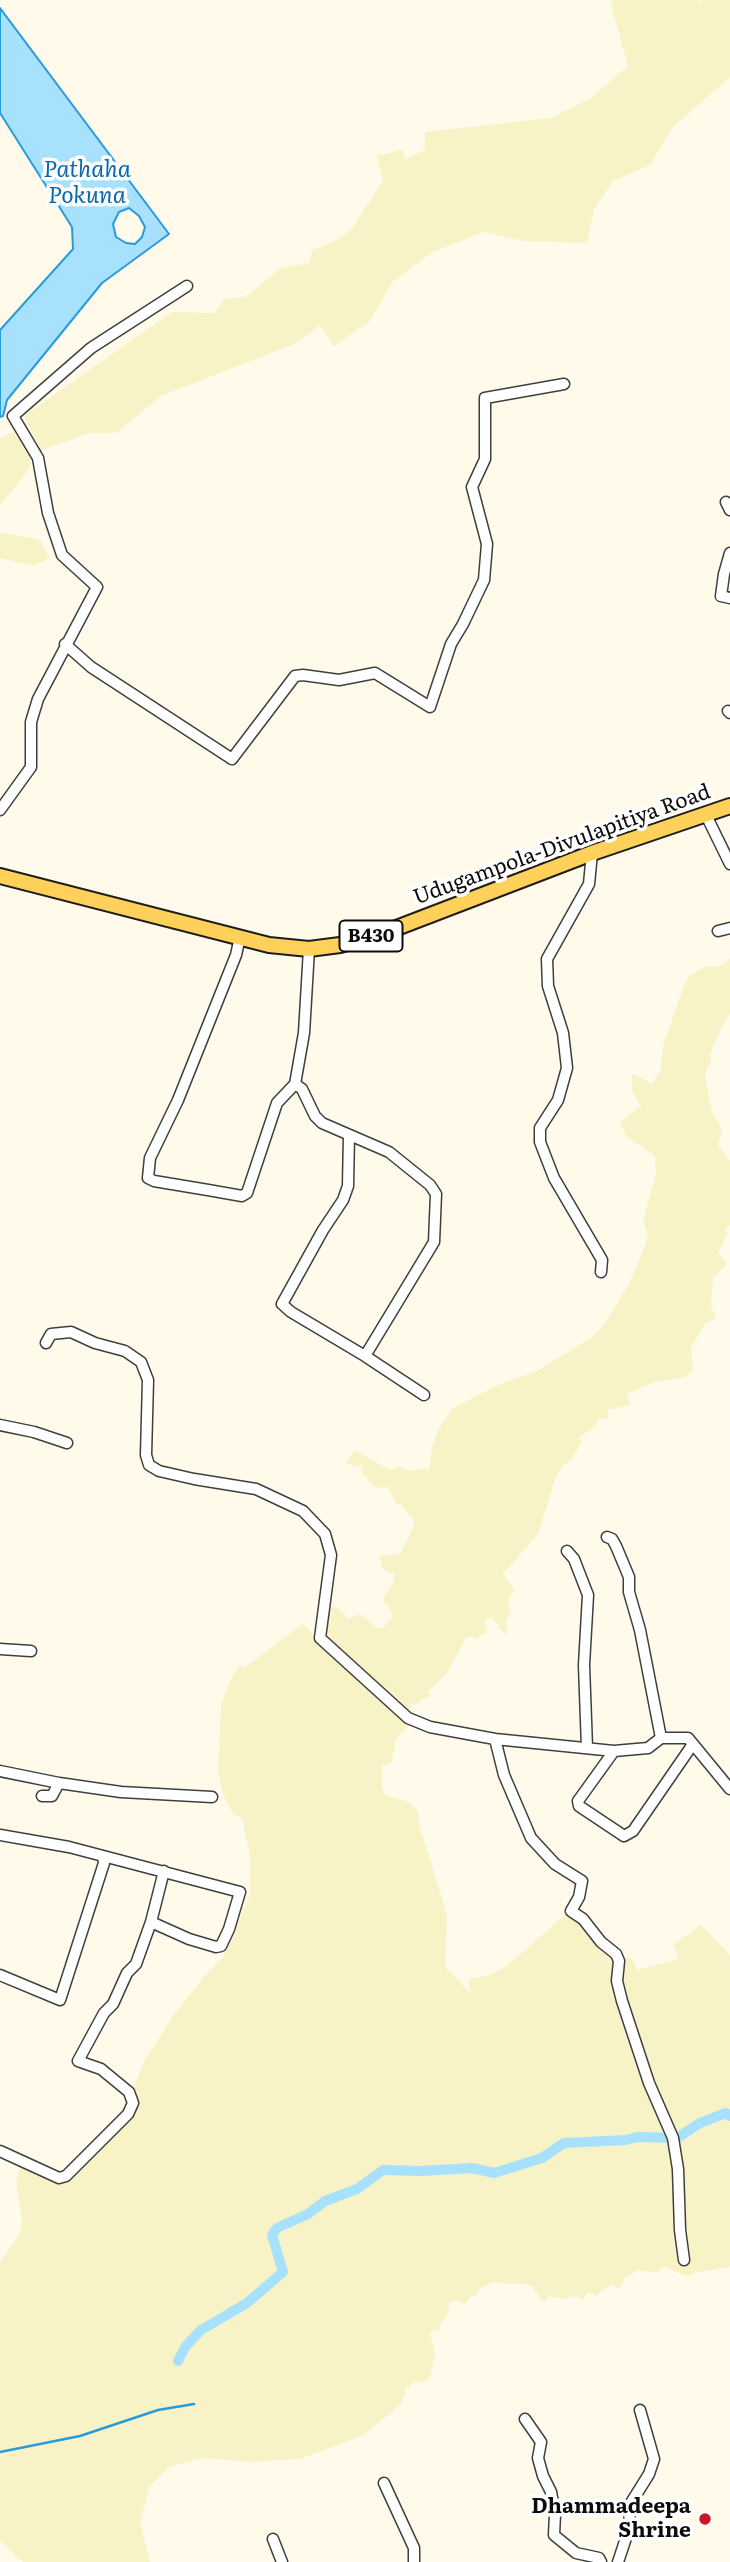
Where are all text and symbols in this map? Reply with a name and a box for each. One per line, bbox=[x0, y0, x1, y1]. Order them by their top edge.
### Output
water label: Pathaha Pokuna bbox=[43, 156, 131, 210]
street label: Udugampola-Divulapitiya Road bbox=[410, 779, 714, 911]
road number: B430 bbox=[340, 920, 402, 952]
place label: Dhammadeepa Shrine bbox=[531, 2494, 691, 2544]
marker: Dhammadeepa Shrine bbox=[697, 2511, 713, 2527]

